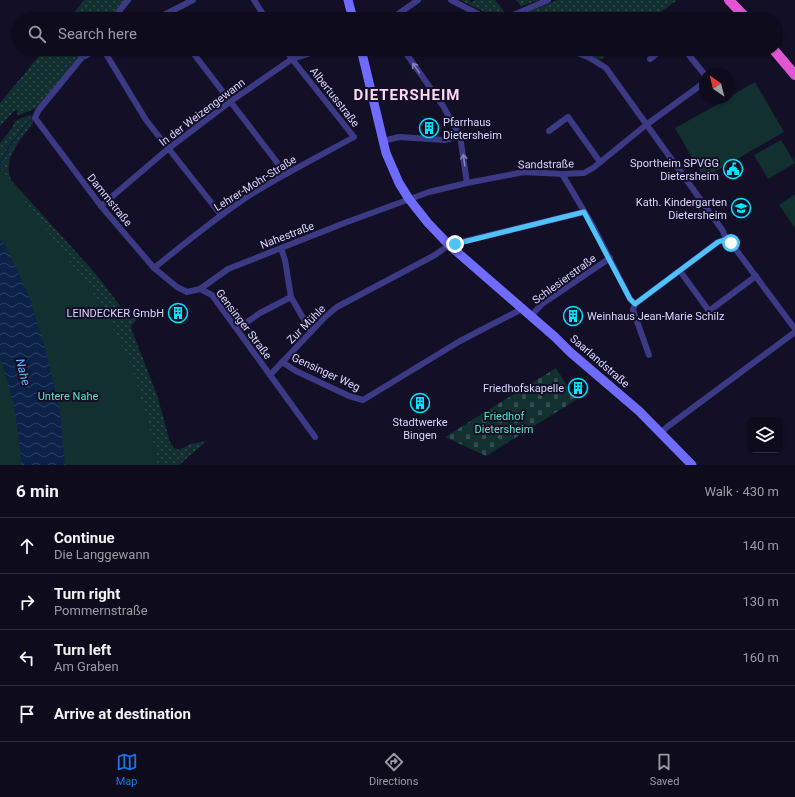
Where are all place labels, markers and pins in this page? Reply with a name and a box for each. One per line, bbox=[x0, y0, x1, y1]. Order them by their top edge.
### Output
place label: Pfarrhaus Dietersheim bbox=[443, 116, 502, 142]
building icon: Pfarrhaus Dietersheim bbox=[418, 117, 440, 139]
place label: Sportheim SPVGG Dietersheim bbox=[630, 157, 719, 183]
public building icon: Sportheim SPVGG Dietersheim bbox=[722, 158, 744, 180]
place label: Kath. Kindergarten Dietersheim bbox=[636, 196, 727, 222]
school or university icon: Kath. Kindergarten Dietersheim bbox=[730, 197, 752, 219]
building icon: LEINDECKER GmbH bbox=[167, 302, 189, 324]
building icon: Weinhaus Jean-Marie Schilz bbox=[562, 305, 584, 327]
place label: LEINDECKER GmbH bbox=[67, 307, 164, 320]
place label: Weinhaus Jean-Marie Schilz bbox=[587, 310, 725, 323]
building icon: Friedhofskapelle bbox=[567, 377, 589, 399]
place label: Friedhofskapelle bbox=[483, 382, 564, 395]
building icon: Stadtwerke Bingen bbox=[409, 392, 431, 414]
place label: Stadtwerke Bingen bbox=[392, 416, 448, 442]

